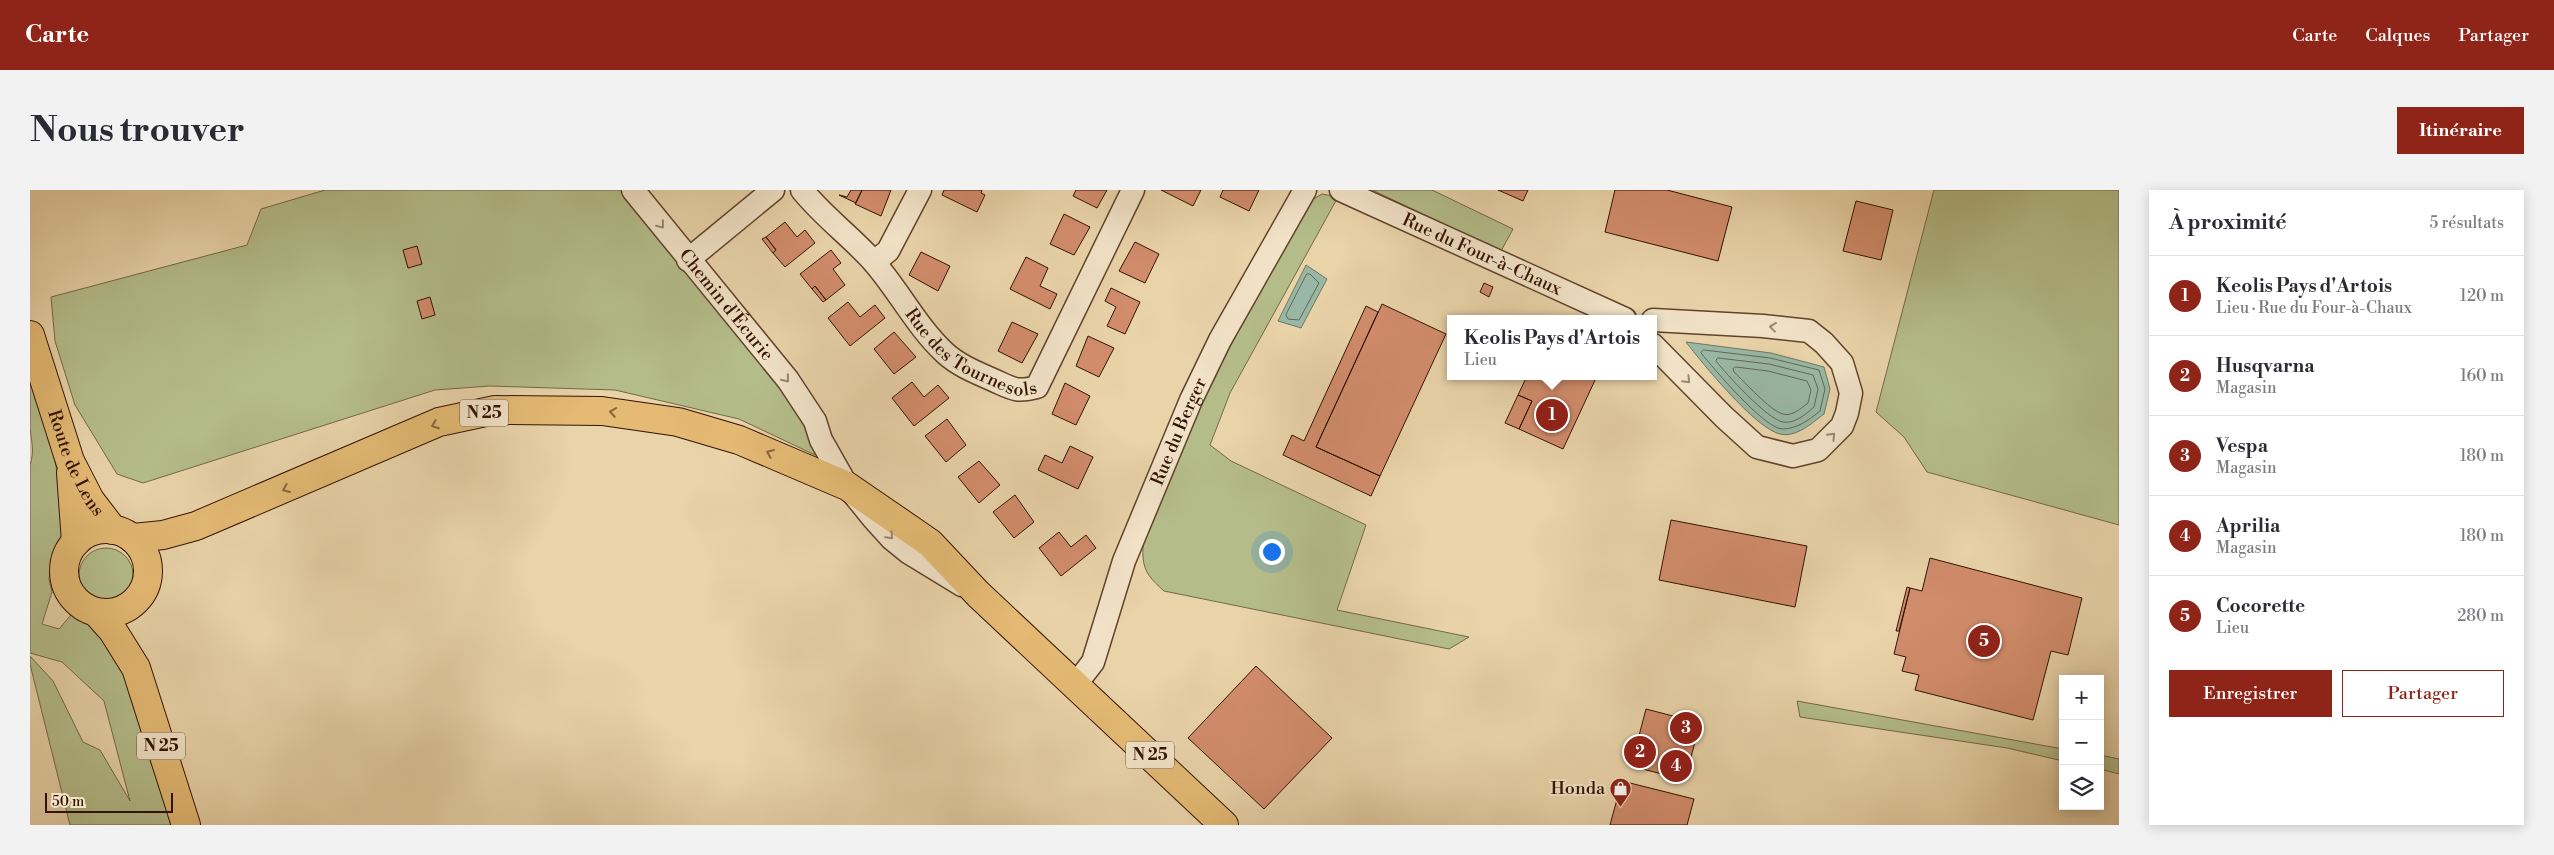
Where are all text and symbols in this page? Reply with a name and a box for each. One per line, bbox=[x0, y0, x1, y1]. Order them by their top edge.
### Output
text: Carte bbox=[25, 20, 89, 50]
text: Carte bbox=[2292, 24, 2337, 47]
text: Calques bbox=[2365, 24, 2430, 47]
text: Partager bbox=[2458, 24, 2529, 47]
button: Itinéraire bbox=[2397, 107, 2524, 154]
text: Nous trouver bbox=[30, 109, 245, 152]
street label: Rue du Four-à-Chaux bbox=[1399, 208, 1566, 301]
text: À proximité bbox=[2169, 210, 2286, 236]
text: 5 résultats bbox=[2429, 213, 2504, 233]
one-way arrow bbox=[655, 219, 663, 228]
street label: Chemin d'Écurie bbox=[674, 244, 779, 365]
text: Keolis Pays d'Artois bbox=[2216, 274, 2392, 298]
text: 1 bbox=[2181, 286, 2189, 306]
text: 120 m bbox=[2460, 286, 2504, 306]
text: Lieu · Rue du Four-à-Chaux bbox=[2216, 298, 2412, 318]
street label: Rue des Tournesols bbox=[900, 303, 1039, 401]
popup bbox=[1447, 315, 1657, 380]
one-way arrow bbox=[1768, 322, 1776, 333]
text: Keolis Pays d'Artois bbox=[1464, 326, 1640, 350]
text: Lieu bbox=[1464, 350, 1497, 370]
text: Husqvarna bbox=[2216, 354, 2315, 378]
text: 2 bbox=[2180, 366, 2190, 386]
text: 160 m bbox=[2460, 366, 2504, 386]
one-way arrow bbox=[780, 373, 789, 383]
street label: Rue du Berger bbox=[1145, 373, 1212, 489]
one-way arrow bbox=[1681, 374, 1690, 383]
text: Magasin bbox=[2216, 378, 2276, 398]
pin: 1 bbox=[1536, 396, 1568, 434]
road number: N 25 bbox=[460, 400, 508, 427]
street label: Route de Lens bbox=[43, 407, 110, 521]
one-way arrow bbox=[609, 408, 618, 418]
one-way arrow bbox=[431, 418, 440, 429]
one-way arrow bbox=[1826, 433, 1835, 442]
text: Vespa bbox=[2216, 434, 2268, 458]
text: 3 bbox=[2180, 446, 2190, 466]
text: 180 m bbox=[2460, 446, 2504, 466]
one-way arrow bbox=[766, 448, 775, 459]
text: Magasin bbox=[2216, 458, 2276, 478]
one-way arrow bbox=[282, 483, 291, 494]
text: Aprilia bbox=[2216, 514, 2280, 538]
text: 4 bbox=[2180, 526, 2190, 546]
text: 180 m bbox=[2460, 526, 2504, 546]
one-way arrow bbox=[884, 530, 893, 539]
text: Magasin bbox=[2216, 538, 2276, 558]
your location bbox=[1259, 539, 1285, 565]
text: Cocorette bbox=[2216, 594, 2305, 618]
text: 5 bbox=[2180, 606, 2190, 626]
text: 280 m bbox=[2457, 606, 2504, 626]
text: Lieu bbox=[2216, 618, 2249, 638]
pin: 5 bbox=[1968, 622, 2000, 660]
button: Enregistrer bbox=[2169, 670, 2332, 717]
button: Partager bbox=[2342, 670, 2504, 717]
map controls bbox=[2059, 675, 2104, 810]
button: + bbox=[2059, 675, 2104, 720]
pin: 3 bbox=[1670, 709, 1702, 747]
button: − bbox=[2059, 720, 2104, 765]
road number: N 25 bbox=[137, 732, 185, 760]
pin: 2 bbox=[1624, 733, 1656, 771]
road number: N 25 bbox=[1126, 742, 1174, 768]
pin: 4 bbox=[1660, 747, 1692, 785]
button: layers bbox=[2059, 765, 2104, 810]
shop icon: Honda bbox=[1609, 776, 1633, 807]
place label: Honda bbox=[1550, 777, 1606, 800]
scale bar bbox=[45, 790, 172, 813]
text: 50 m bbox=[52, 793, 84, 811]

